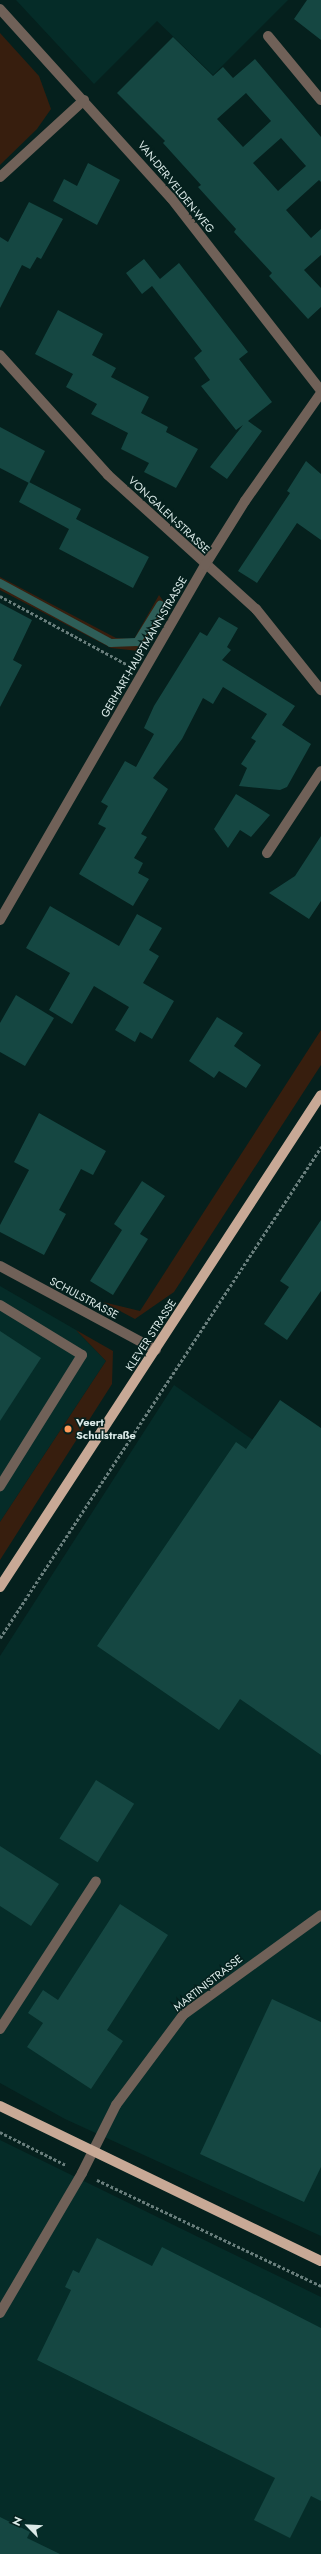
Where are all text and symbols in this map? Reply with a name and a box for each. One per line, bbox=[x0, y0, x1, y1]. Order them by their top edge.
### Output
street label: VAN-DER-VELDEN-WEG bbox=[135, 138, 217, 236]
street label: VON-GALEN-STRASSE bbox=[126, 474, 212, 556]
street label: GERHART-HAUPTMANN-STRASSE bbox=[98, 574, 190, 720]
street label: SCHULSTRASSE bbox=[47, 1274, 121, 1322]
street label: KLEVER STRASSE bbox=[123, 1297, 179, 1373]
place label: Veert Schulstraße bbox=[76, 1416, 136, 1442]
marker: Veert Schulstraße bbox=[63, 1424, 73, 1434]
street label: MARTINISTRASSE bbox=[171, 1952, 245, 2014]
north arrow bbox=[8, 2506, 48, 2546]
text: N bbox=[8, 2514, 26, 2528]

